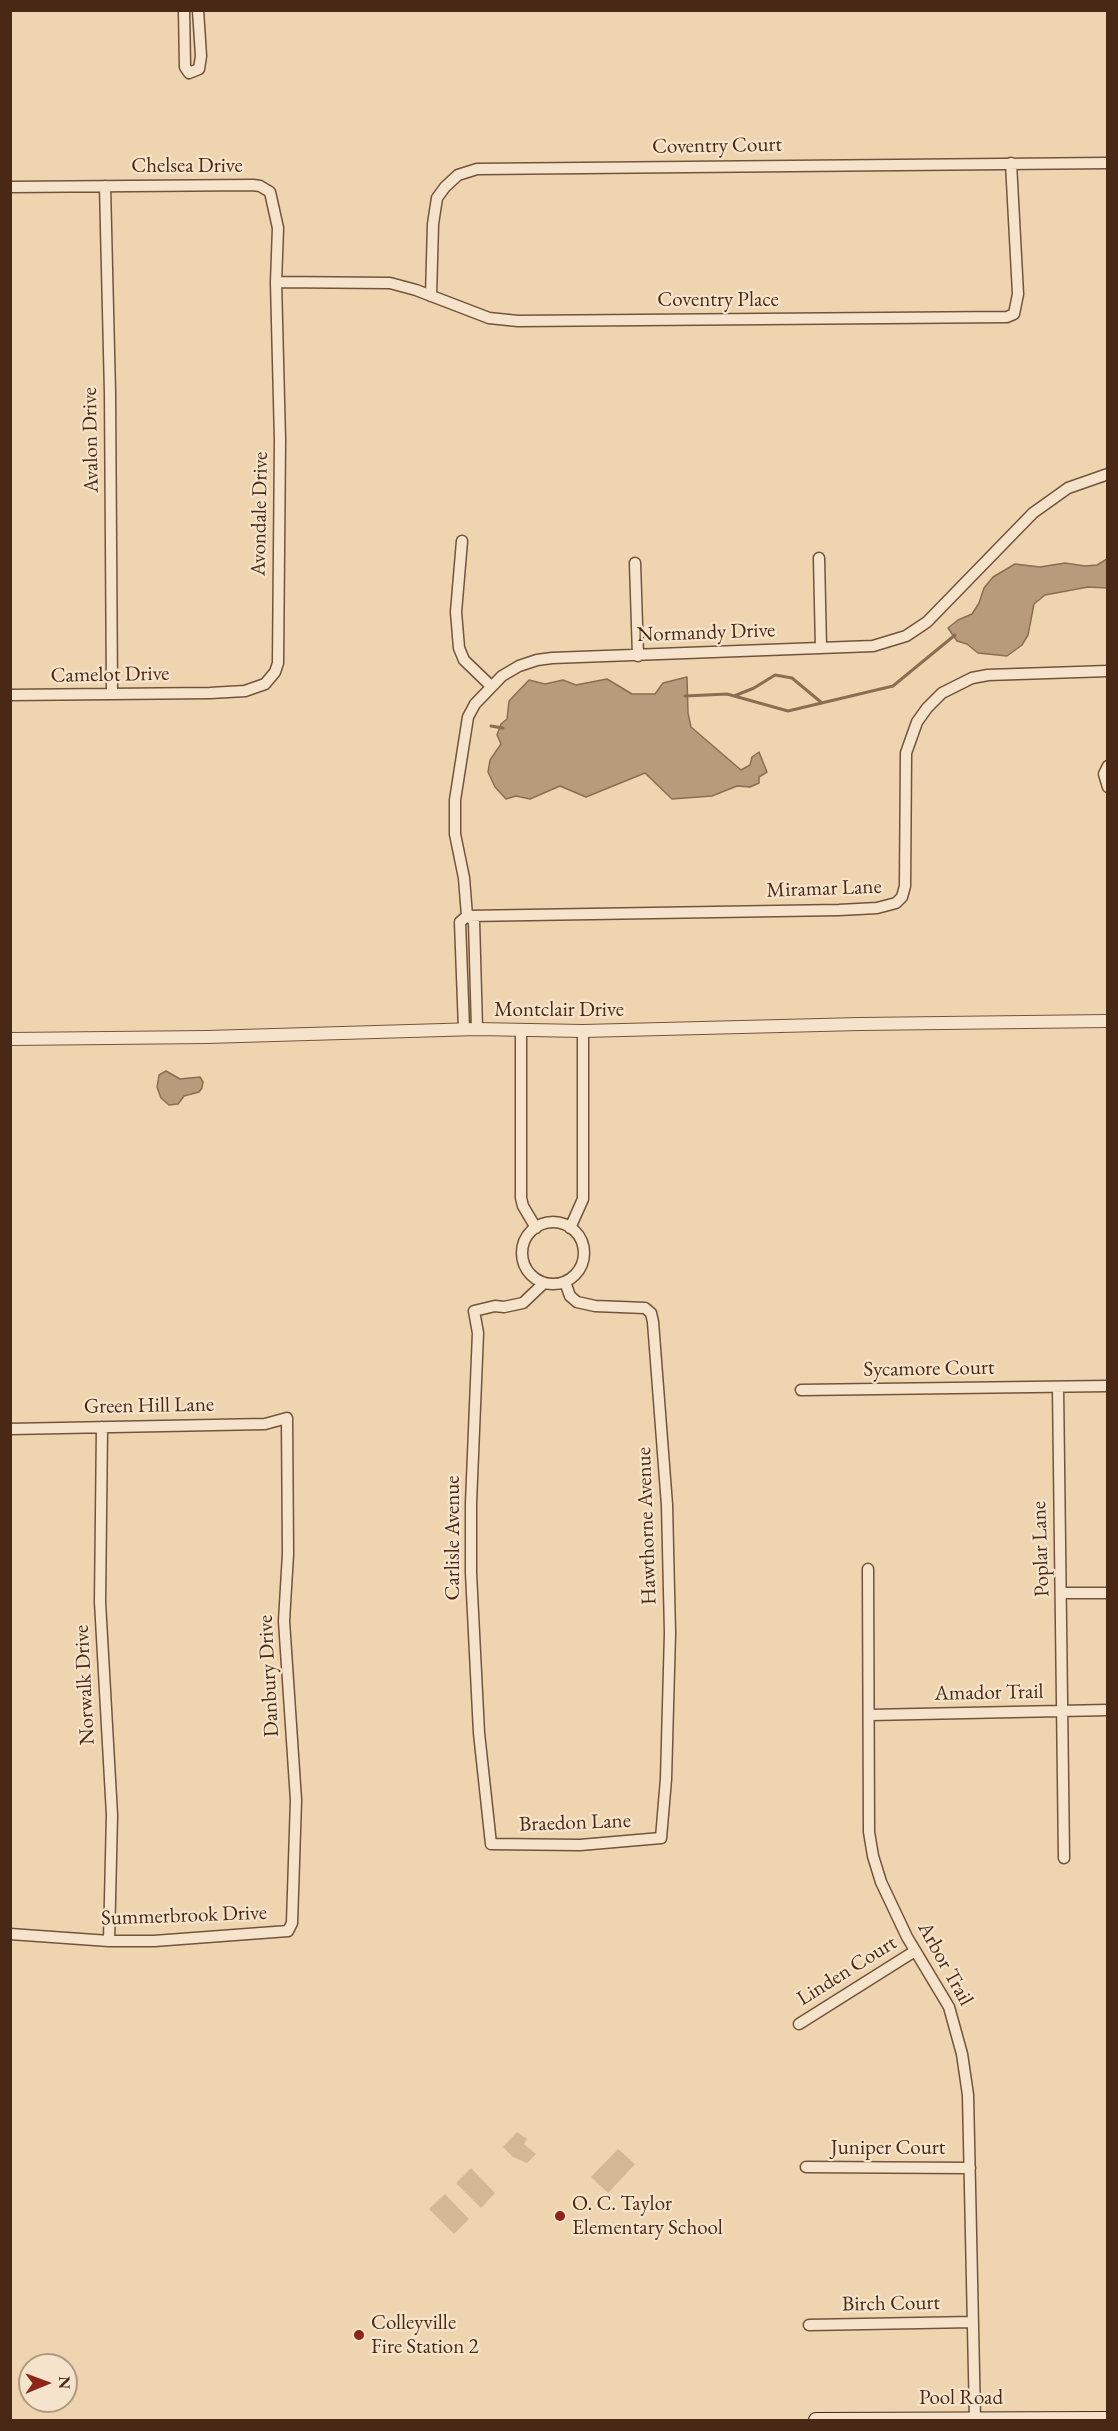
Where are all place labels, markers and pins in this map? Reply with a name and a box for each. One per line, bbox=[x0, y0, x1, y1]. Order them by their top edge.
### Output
place label: O. C. Taylor Elementary School bbox=[572, 2191, 723, 2241]
marker: O. C. Taylor Elementary School bbox=[553, 2209, 567, 2223]
place label: Colleyville Fire Station 2 bbox=[371, 2310, 479, 2360]
marker: Colleyville Fire Station 2 bbox=[352, 2328, 366, 2342]

